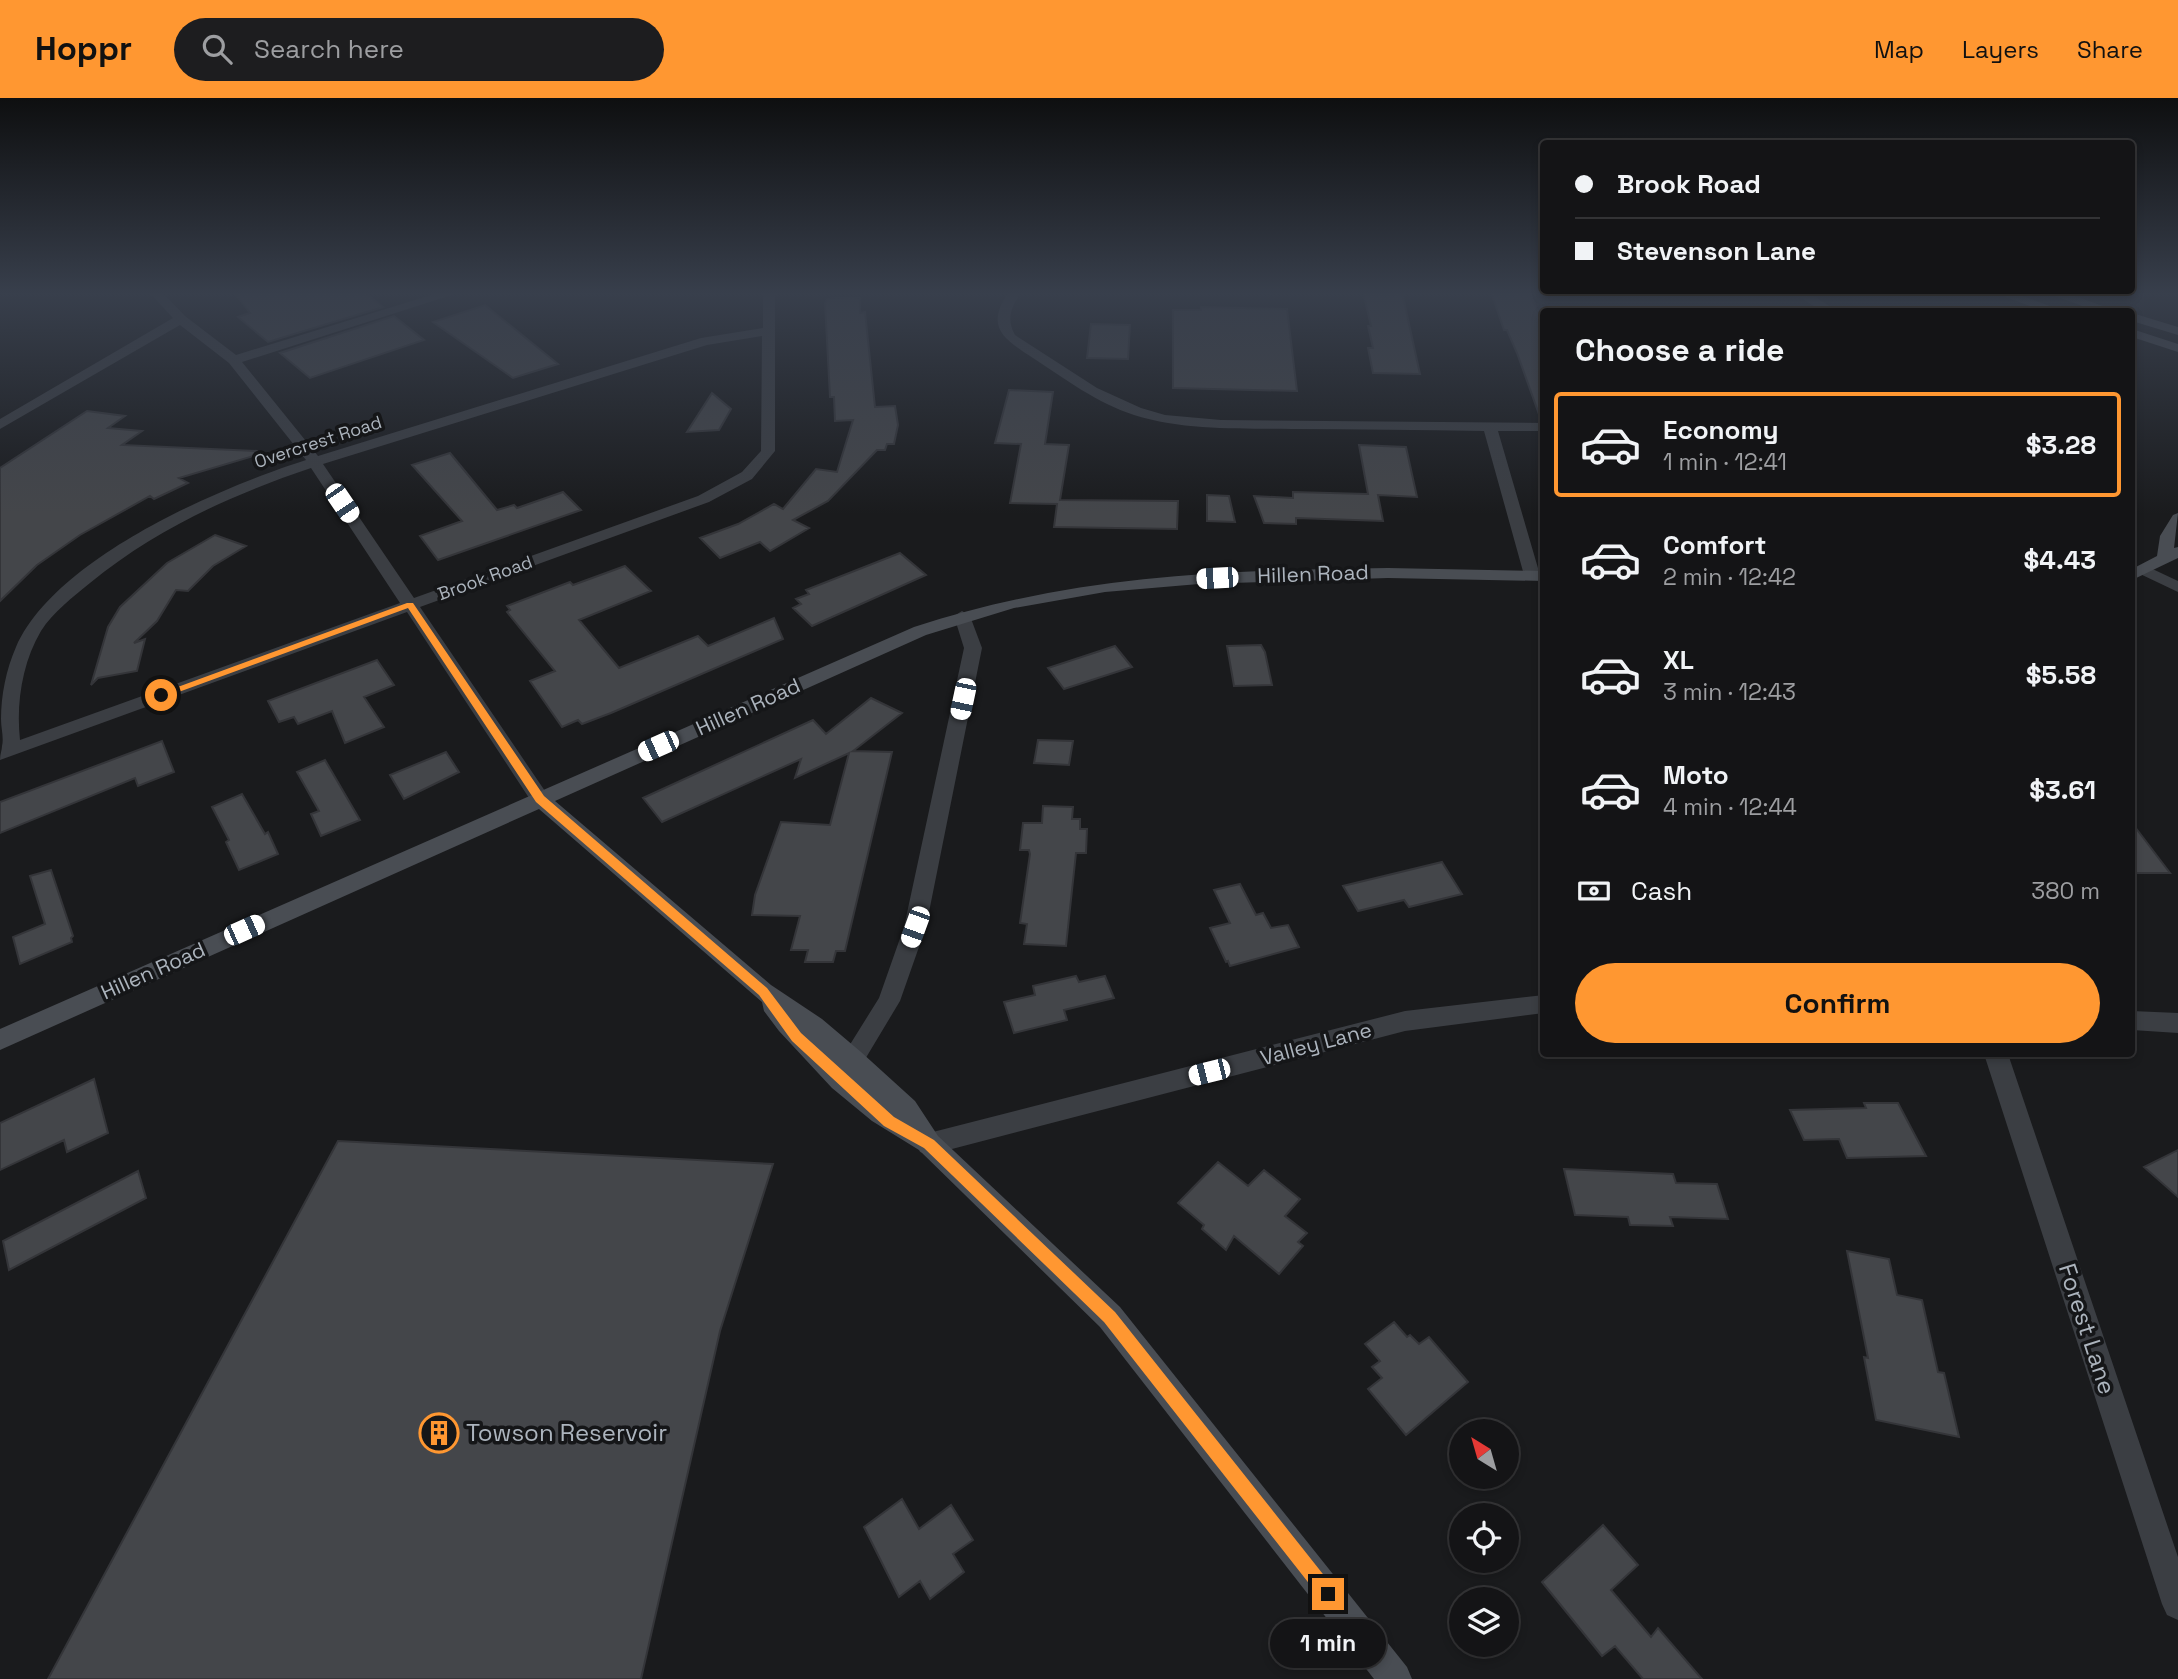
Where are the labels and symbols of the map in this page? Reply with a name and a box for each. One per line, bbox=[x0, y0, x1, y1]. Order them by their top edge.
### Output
street label: Overcrest Road bbox=[251, 410, 385, 473]
car bbox=[322, 480, 363, 526]
street label: Brook Road bbox=[434, 550, 535, 605]
street label: Hillen Road bbox=[1257, 558, 1369, 589]
car bbox=[1196, 566, 1239, 590]
street label: Hillen Road bbox=[691, 672, 804, 742]
car bbox=[949, 676, 978, 722]
route start bbox=[145, 679, 177, 711]
car bbox=[635, 728, 682, 764]
car bbox=[898, 904, 933, 950]
car bbox=[221, 912, 268, 948]
street label: Hillen Road bbox=[96, 936, 209, 1006]
street label: Valley Lane bbox=[1257, 1016, 1374, 1071]
car bbox=[1187, 1057, 1232, 1087]
street label: Forest Lane bbox=[2052, 1259, 2123, 1398]
building icon: Towson Reservoir bbox=[418, 1412, 460, 1454]
place label: Towson Reservoir bbox=[466, 1417, 667, 1448]
north arrow bbox=[1449, 1419, 1519, 1489]
route end bbox=[1312, 1578, 1344, 1610]
callout: 1 min bbox=[1270, 1618, 1386, 1668]

